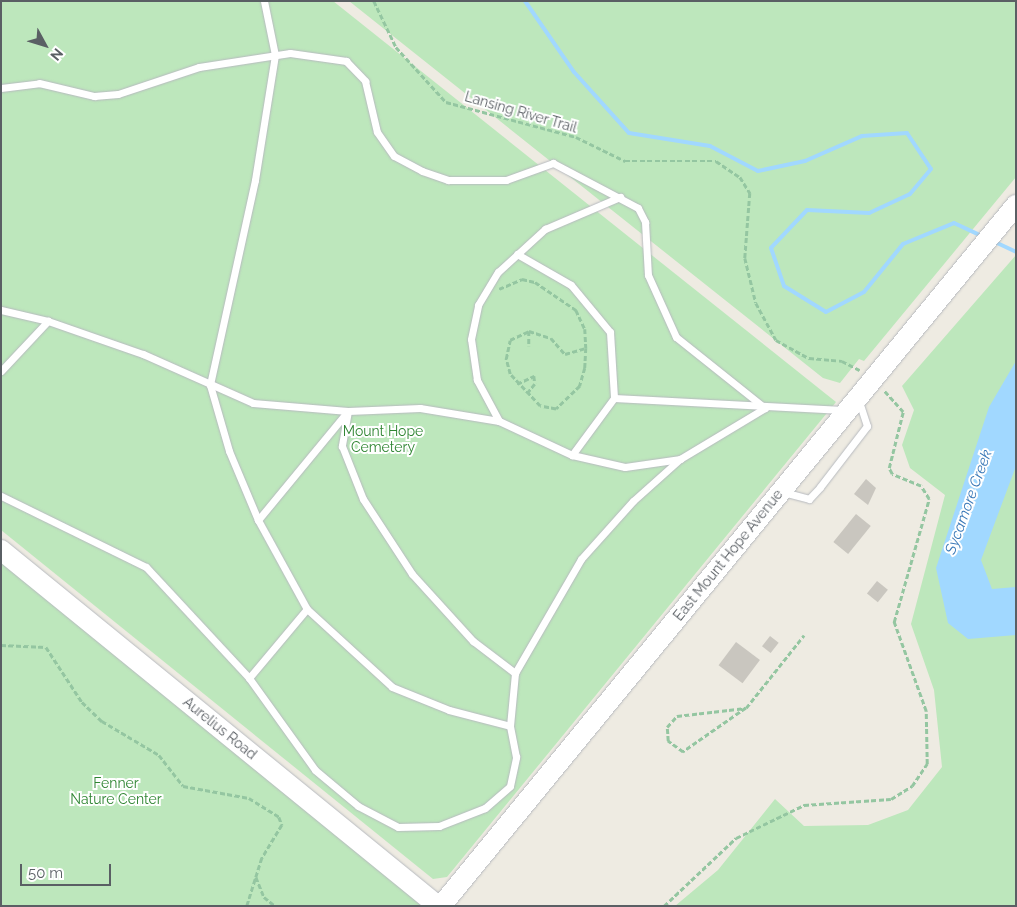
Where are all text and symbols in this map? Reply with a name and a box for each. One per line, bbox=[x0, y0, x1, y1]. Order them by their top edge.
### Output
north arrow bbox=[20, 20, 70, 70]
text: N bbox=[47, 45, 66, 64]
street label: Lansing River Trail bbox=[463, 88, 579, 136]
park label: Mount Hope Cemetery bbox=[343, 423, 423, 456]
water label: Sycamore Creek bbox=[942, 447, 996, 557]
street label: East Mount Hope Avenue bbox=[670, 486, 786, 624]
street label: Aurelius Road bbox=[180, 693, 260, 763]
park label: Fenner Nature Center bbox=[70, 775, 162, 808]
scale bar bbox=[22, 854, 114, 886]
text: 50 m bbox=[28, 864, 63, 882]

